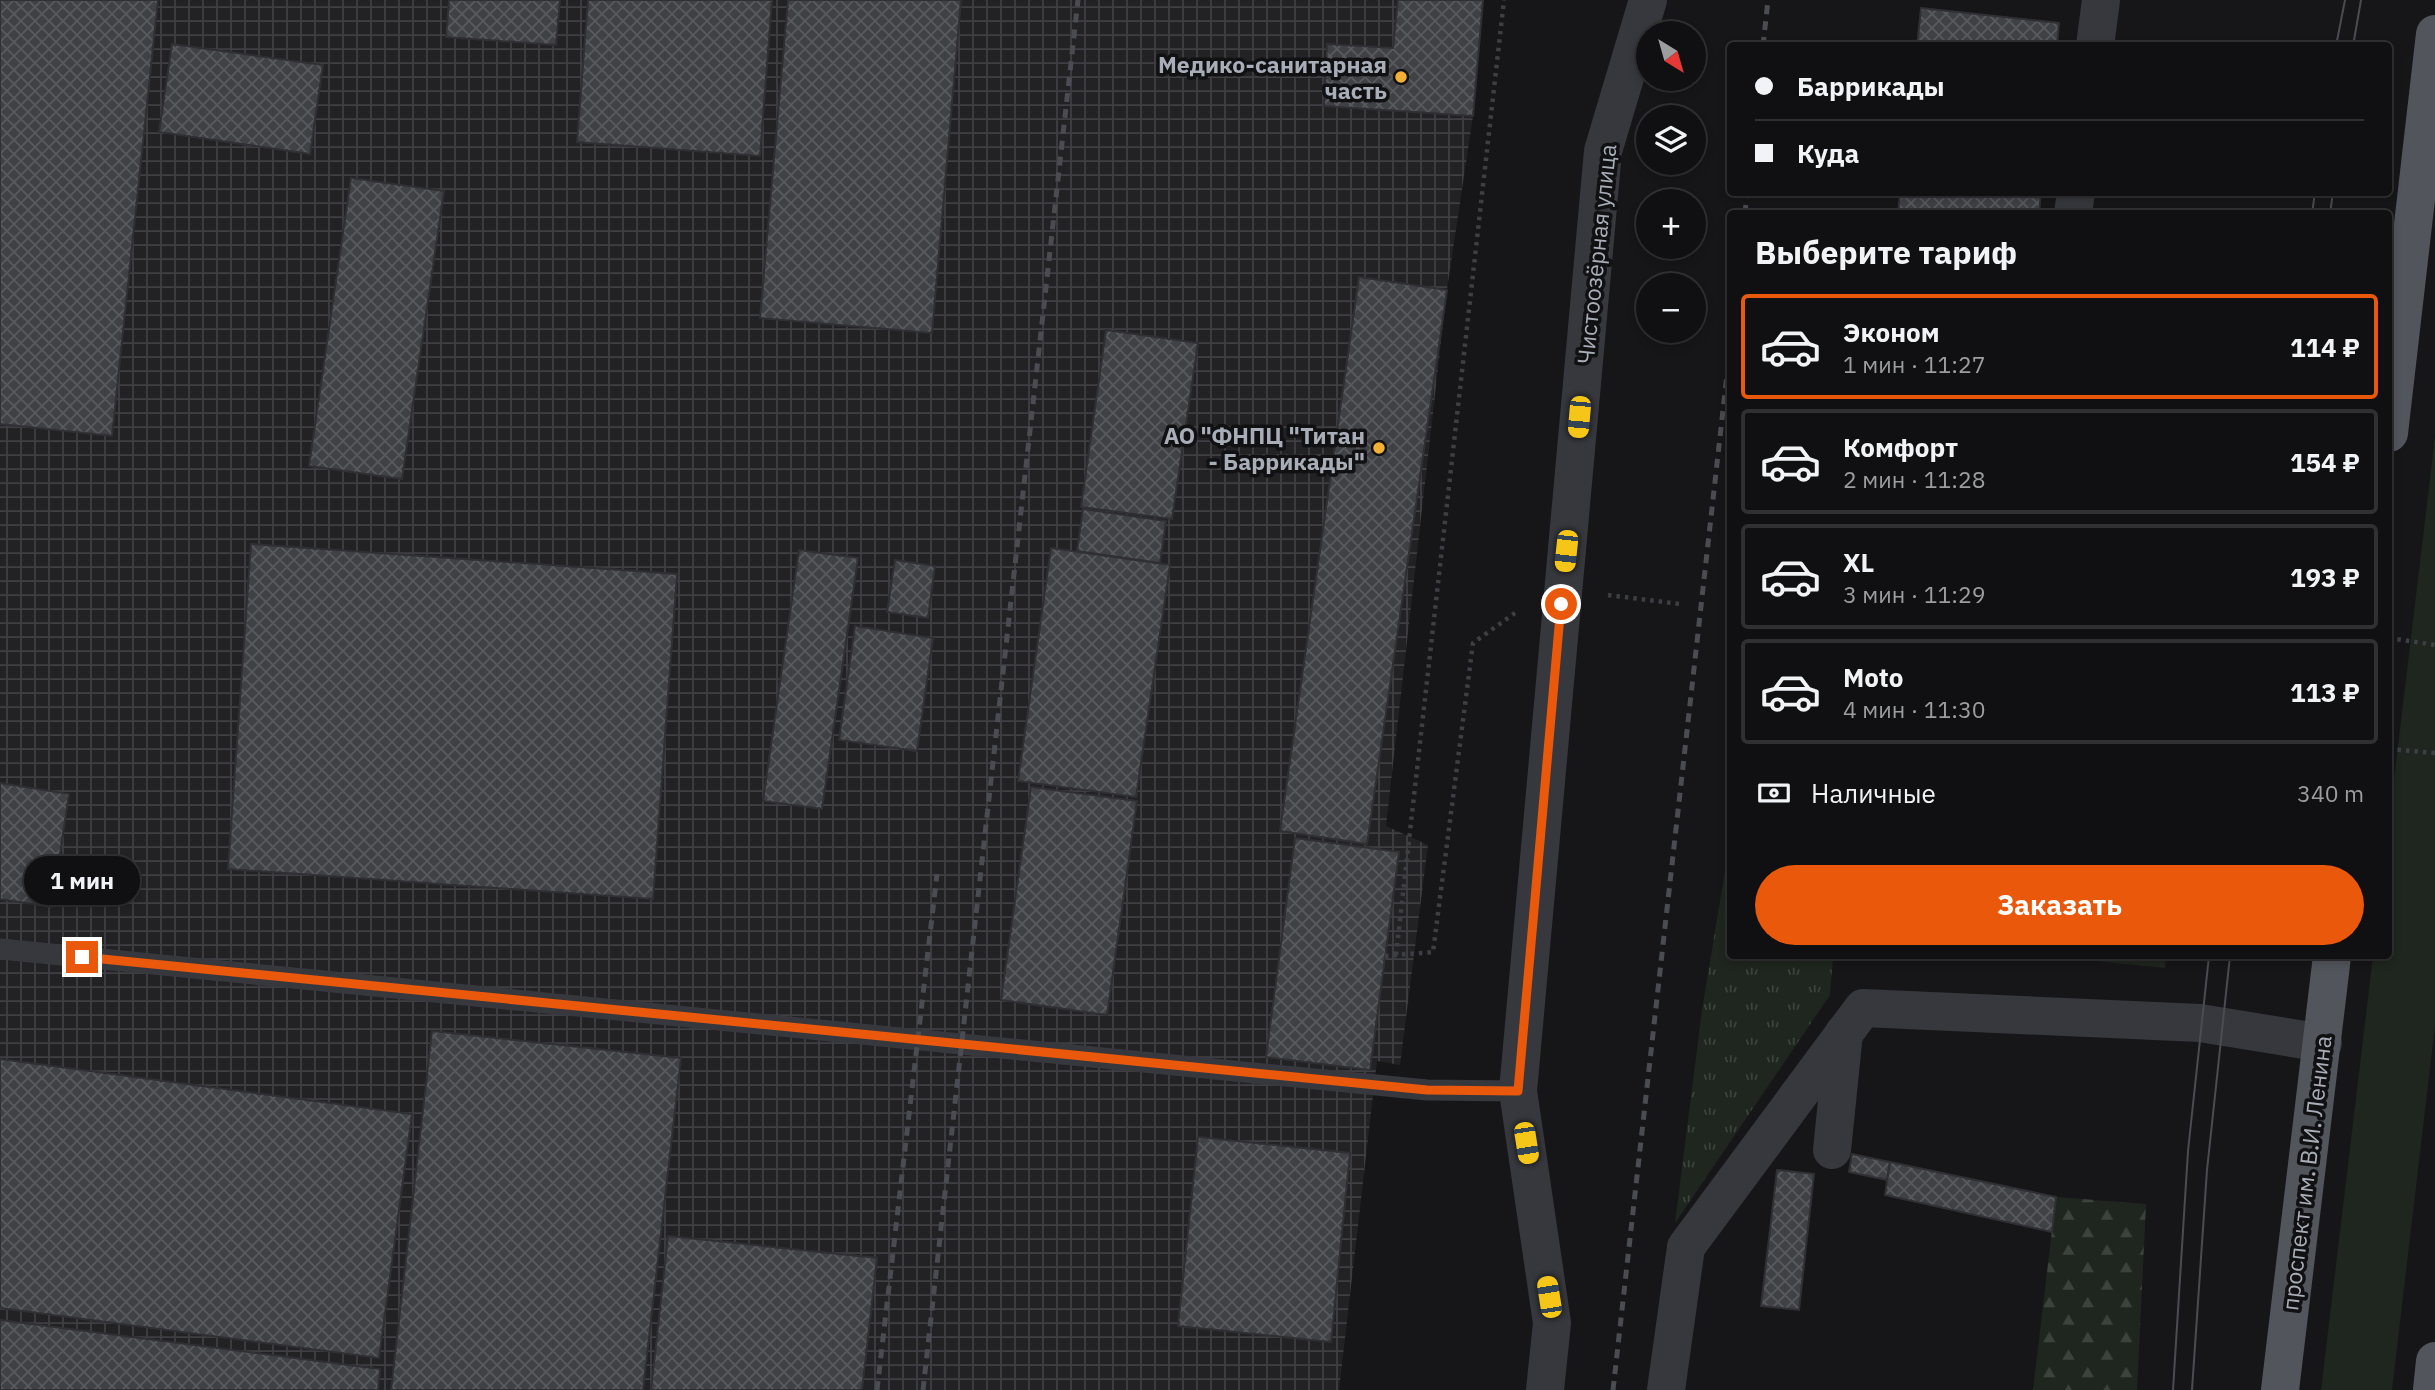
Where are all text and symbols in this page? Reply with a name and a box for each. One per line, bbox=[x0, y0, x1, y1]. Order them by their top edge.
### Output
north arrow bbox=[1636, 21, 1706, 91]
map controls bbox=[1636, 21, 1706, 343]
place label: Медико-санитарная часть bbox=[1158, 49, 1387, 105]
marker: Медико-санитарная часть bbox=[1393, 69, 1409, 85]
text: Баррикады bbox=[1797, 69, 1945, 103]
button: layers bbox=[1636, 105, 1706, 175]
text: Куда bbox=[1797, 136, 1859, 170]
street label: Чистоозёрная улица bbox=[1570, 143, 1622, 365]
button: + bbox=[1636, 189, 1706, 259]
text: Выберите тариф bbox=[1755, 231, 2017, 273]
button: − bbox=[1636, 273, 1706, 343]
icon: car bbox=[1759, 315, 1822, 378]
text: Эконом bbox=[1843, 315, 1940, 349]
text: 114 ₽ bbox=[2290, 330, 2360, 364]
text: 1 мин · 11:27 bbox=[1843, 349, 1986, 379]
car bbox=[1567, 395, 1592, 439]
place label: АО "ФНПЦ "Титан - Баррикады" bbox=[1164, 420, 1365, 476]
icon: car bbox=[1759, 430, 1822, 493]
text: Комфорт bbox=[1843, 430, 1958, 464]
marker: АО "ФНПЦ "Титан - Баррикады" bbox=[1371, 440, 1387, 456]
text: 154 ₽ bbox=[2290, 445, 2360, 479]
text: 2 мин · 11:28 bbox=[1843, 464, 1986, 494]
car bbox=[1554, 529, 1579, 573]
icon: car bbox=[1759, 545, 1822, 608]
text: XL bbox=[1843, 545, 1874, 579]
text: 193 ₽ bbox=[2290, 560, 2360, 594]
text: 3 мин · 11:29 bbox=[1843, 579, 1986, 609]
route start bbox=[1545, 588, 1577, 620]
icon: car bbox=[1759, 660, 1822, 723]
text: Moto bbox=[1843, 660, 1903, 694]
text: 113 ₽ bbox=[2290, 675, 2360, 709]
text: 4 мин · 11:30 bbox=[1843, 694, 1986, 724]
icon: cash bbox=[1755, 774, 1793, 812]
text: Наличные bbox=[1811, 776, 1936, 810]
text: 340 m bbox=[2297, 778, 2364, 808]
callout: 1 мин bbox=[24, 856, 140, 904]
text: 1 мин bbox=[50, 865, 114, 895]
button: Заказать bbox=[1755, 865, 2364, 945]
route end bbox=[66, 941, 98, 973]
street label: проспект им. В.И. Ленина bbox=[2274, 1034, 2338, 1312]
car bbox=[1513, 1121, 1540, 1165]
car bbox=[1536, 1275, 1563, 1319]

